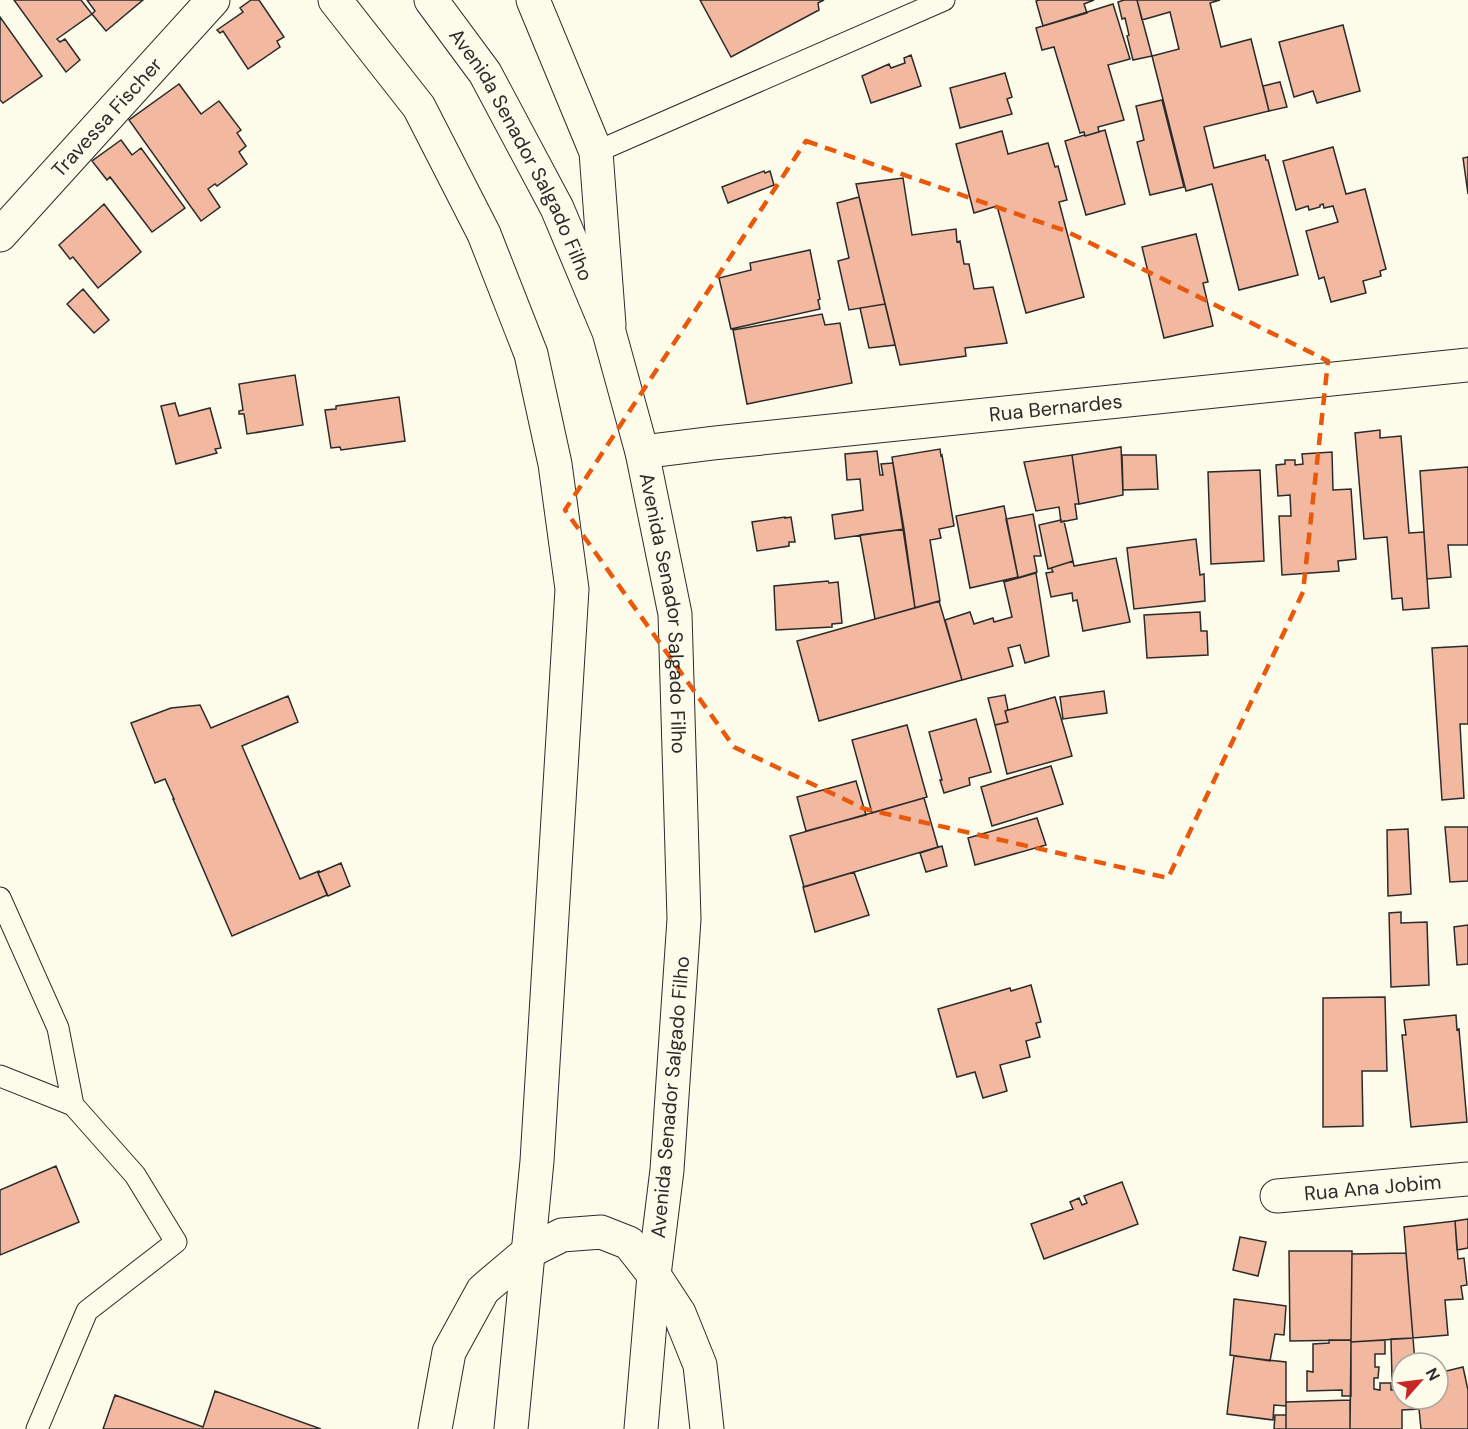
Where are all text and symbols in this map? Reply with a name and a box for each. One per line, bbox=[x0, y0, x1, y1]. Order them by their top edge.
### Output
street label: Avenida Senador Salgado Filho bbox=[443, 23, 599, 285]
street label: Travessa Fischer bbox=[46, 52, 168, 183]
street label: Rua Bernardes bbox=[988, 388, 1123, 427]
street label: Avenida Senador Salgado Filho bbox=[634, 471, 692, 754]
street label: Avenida Senador Salgado Filho bbox=[645, 955, 695, 1239]
street label: Rua Ana Jobim bbox=[1303, 1168, 1442, 1207]
north arrow bbox=[1390, 1351, 1450, 1411]
text: N bbox=[1421, 1364, 1445, 1384]

